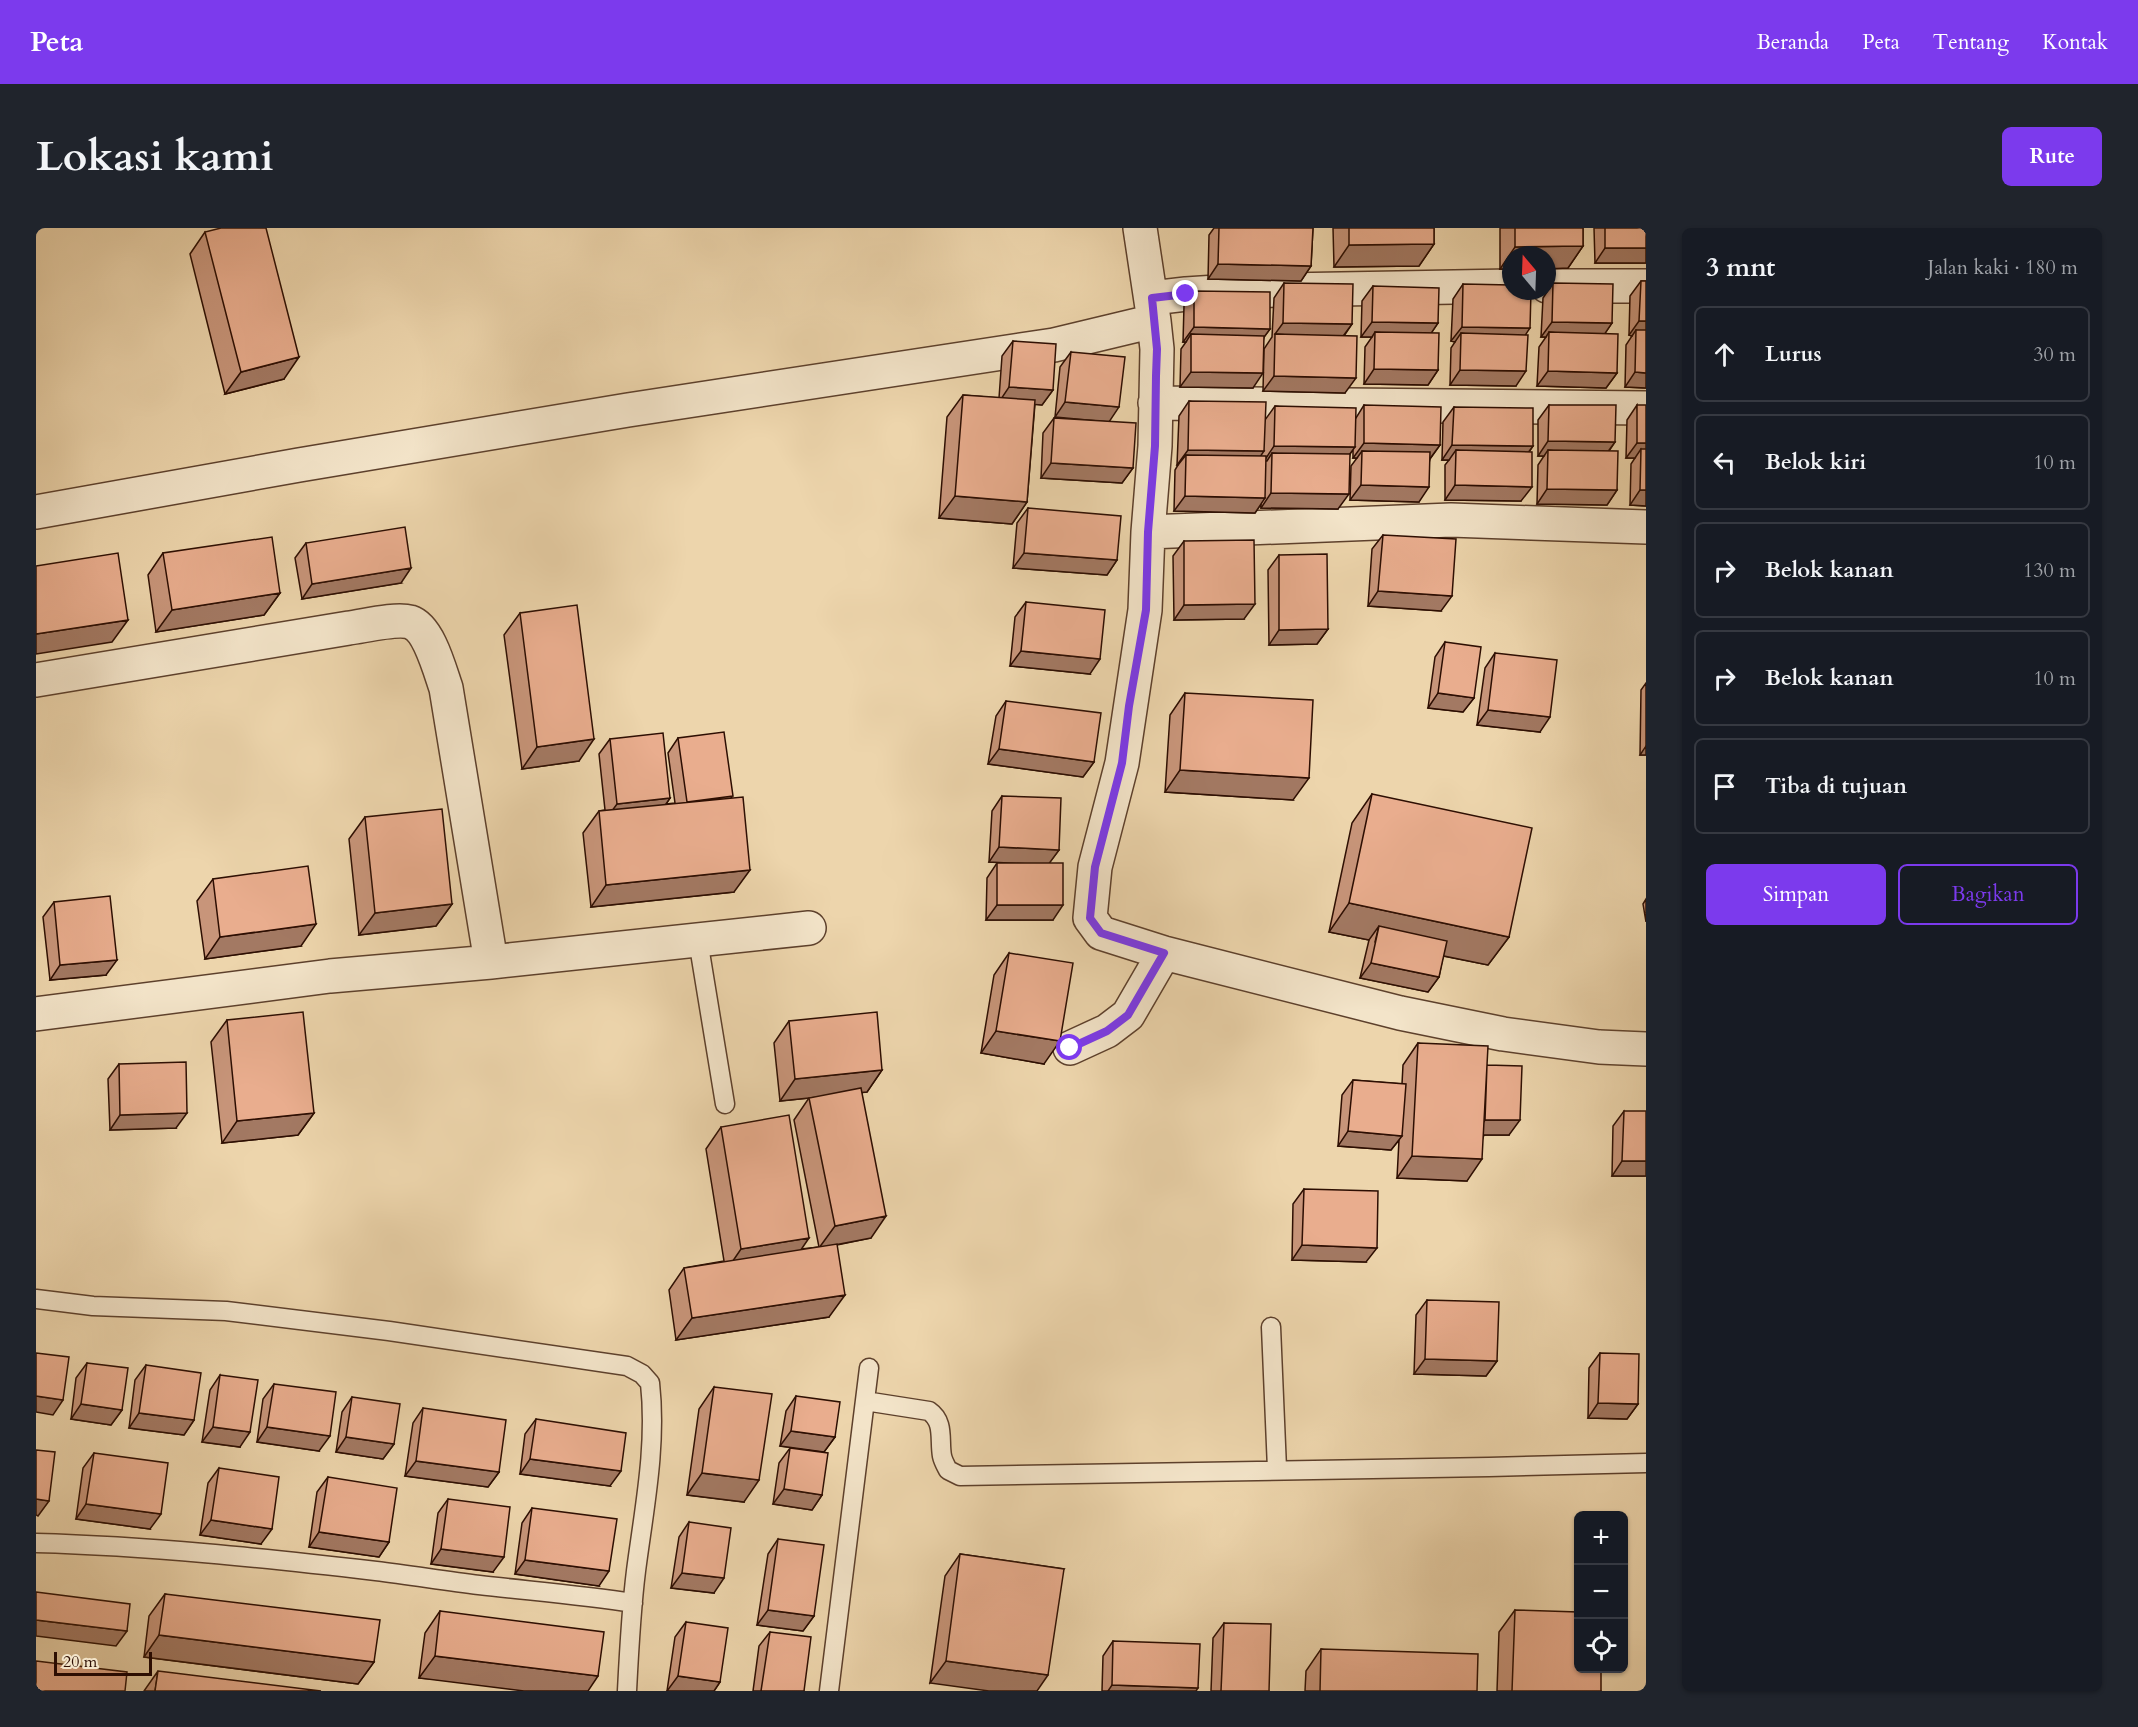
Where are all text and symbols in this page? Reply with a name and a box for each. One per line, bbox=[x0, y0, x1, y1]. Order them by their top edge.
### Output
text: Peta bbox=[30, 23, 83, 61]
text: Beranda bbox=[1756, 28, 1829, 57]
text: Peta bbox=[1862, 28, 1900, 57]
text: Tentang bbox=[1933, 28, 2009, 57]
text: Kontak bbox=[2042, 28, 2108, 57]
button: Rute bbox=[2002, 127, 2102, 186]
text: Lokasi kami bbox=[36, 128, 274, 185]
north arrow bbox=[1502, 246, 1556, 300]
text: 3 mnt bbox=[1706, 250, 1775, 285]
text: Jalan kaki · 180 m bbox=[1928, 254, 2078, 281]
route end bbox=[1172, 280, 1198, 306]
icon: ahead bbox=[1708, 338, 1741, 371]
text: Lurus bbox=[1765, 339, 1822, 369]
text: 30 m bbox=[2033, 341, 2076, 368]
icon: left bbox=[1708, 446, 1741, 479]
text: Belok kiri bbox=[1765, 447, 1866, 477]
text: 10 m bbox=[2033, 449, 2076, 476]
icon: right bbox=[1708, 554, 1741, 587]
text: Belok kanan bbox=[1765, 555, 1894, 585]
text: 130 m bbox=[2023, 557, 2076, 584]
icon: right bbox=[1708, 662, 1741, 695]
text: Belok kanan bbox=[1765, 663, 1894, 693]
text: 10 m bbox=[2033, 665, 2076, 692]
icon: arrive bbox=[1708, 770, 1741, 803]
text: Tiba di tujuan bbox=[1765, 771, 1907, 801]
button: Simpan bbox=[1706, 864, 1886, 925]
button: Bagikan bbox=[1898, 864, 2078, 925]
route start bbox=[1056, 1034, 1082, 1060]
map controls bbox=[1574, 1511, 1628, 1673]
button: + bbox=[1574, 1511, 1628, 1565]
button: − bbox=[1574, 1565, 1628, 1619]
button: locate bbox=[1574, 1619, 1628, 1673]
scale bar bbox=[54, 1649, 152, 1676]
text: 20 m bbox=[63, 1651, 97, 1673]

